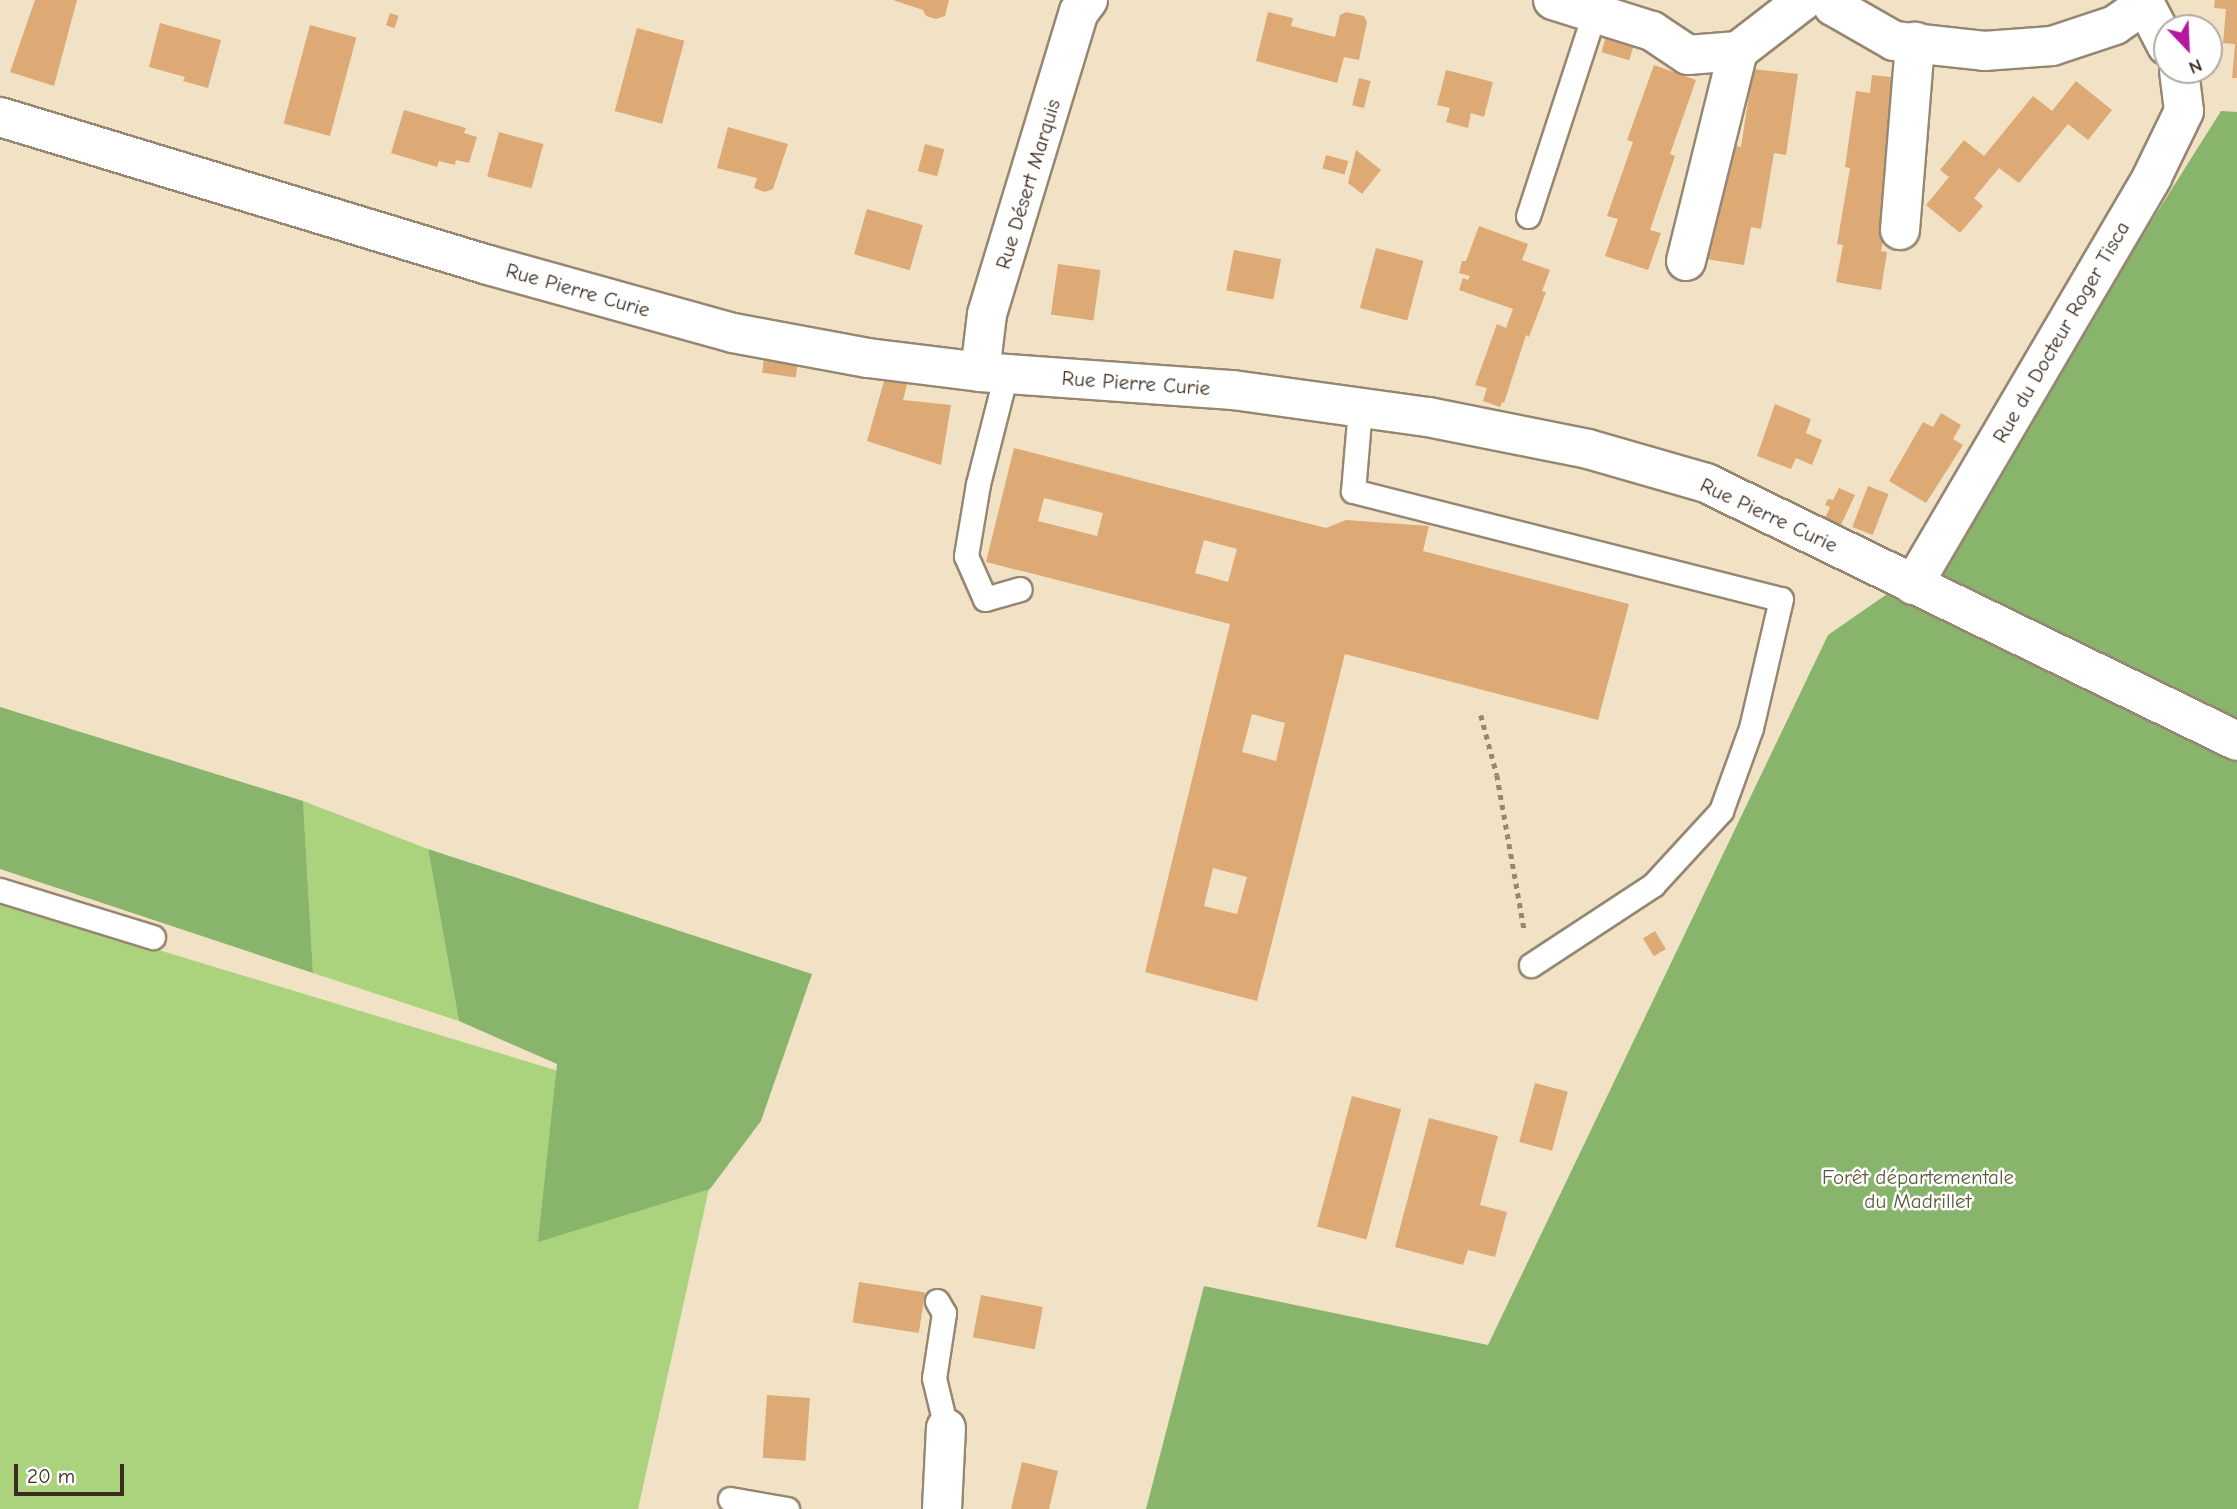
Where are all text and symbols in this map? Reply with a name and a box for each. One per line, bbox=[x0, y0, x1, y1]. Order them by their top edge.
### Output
north arrow bbox=[2153, 14, 2223, 84]
text: N bbox=[2185, 54, 2205, 79]
street label: Rue Désert Marquis bbox=[990, 96, 1066, 272]
street label: Rue du Docteur Roger Tisca bbox=[1987, 217, 2135, 447]
street label: Rue Pierre Curie bbox=[503, 257, 653, 323]
street label: Rue Pierre Curie bbox=[1061, 365, 1211, 401]
street label: Rue Pierre Curie bbox=[1696, 472, 1842, 558]
park label: Forêt départementale du Madrillet bbox=[1822, 1164, 2014, 1214]
scale bar bbox=[18, 1450, 128, 1494]
text: 20 m bbox=[27, 1464, 75, 1488]

